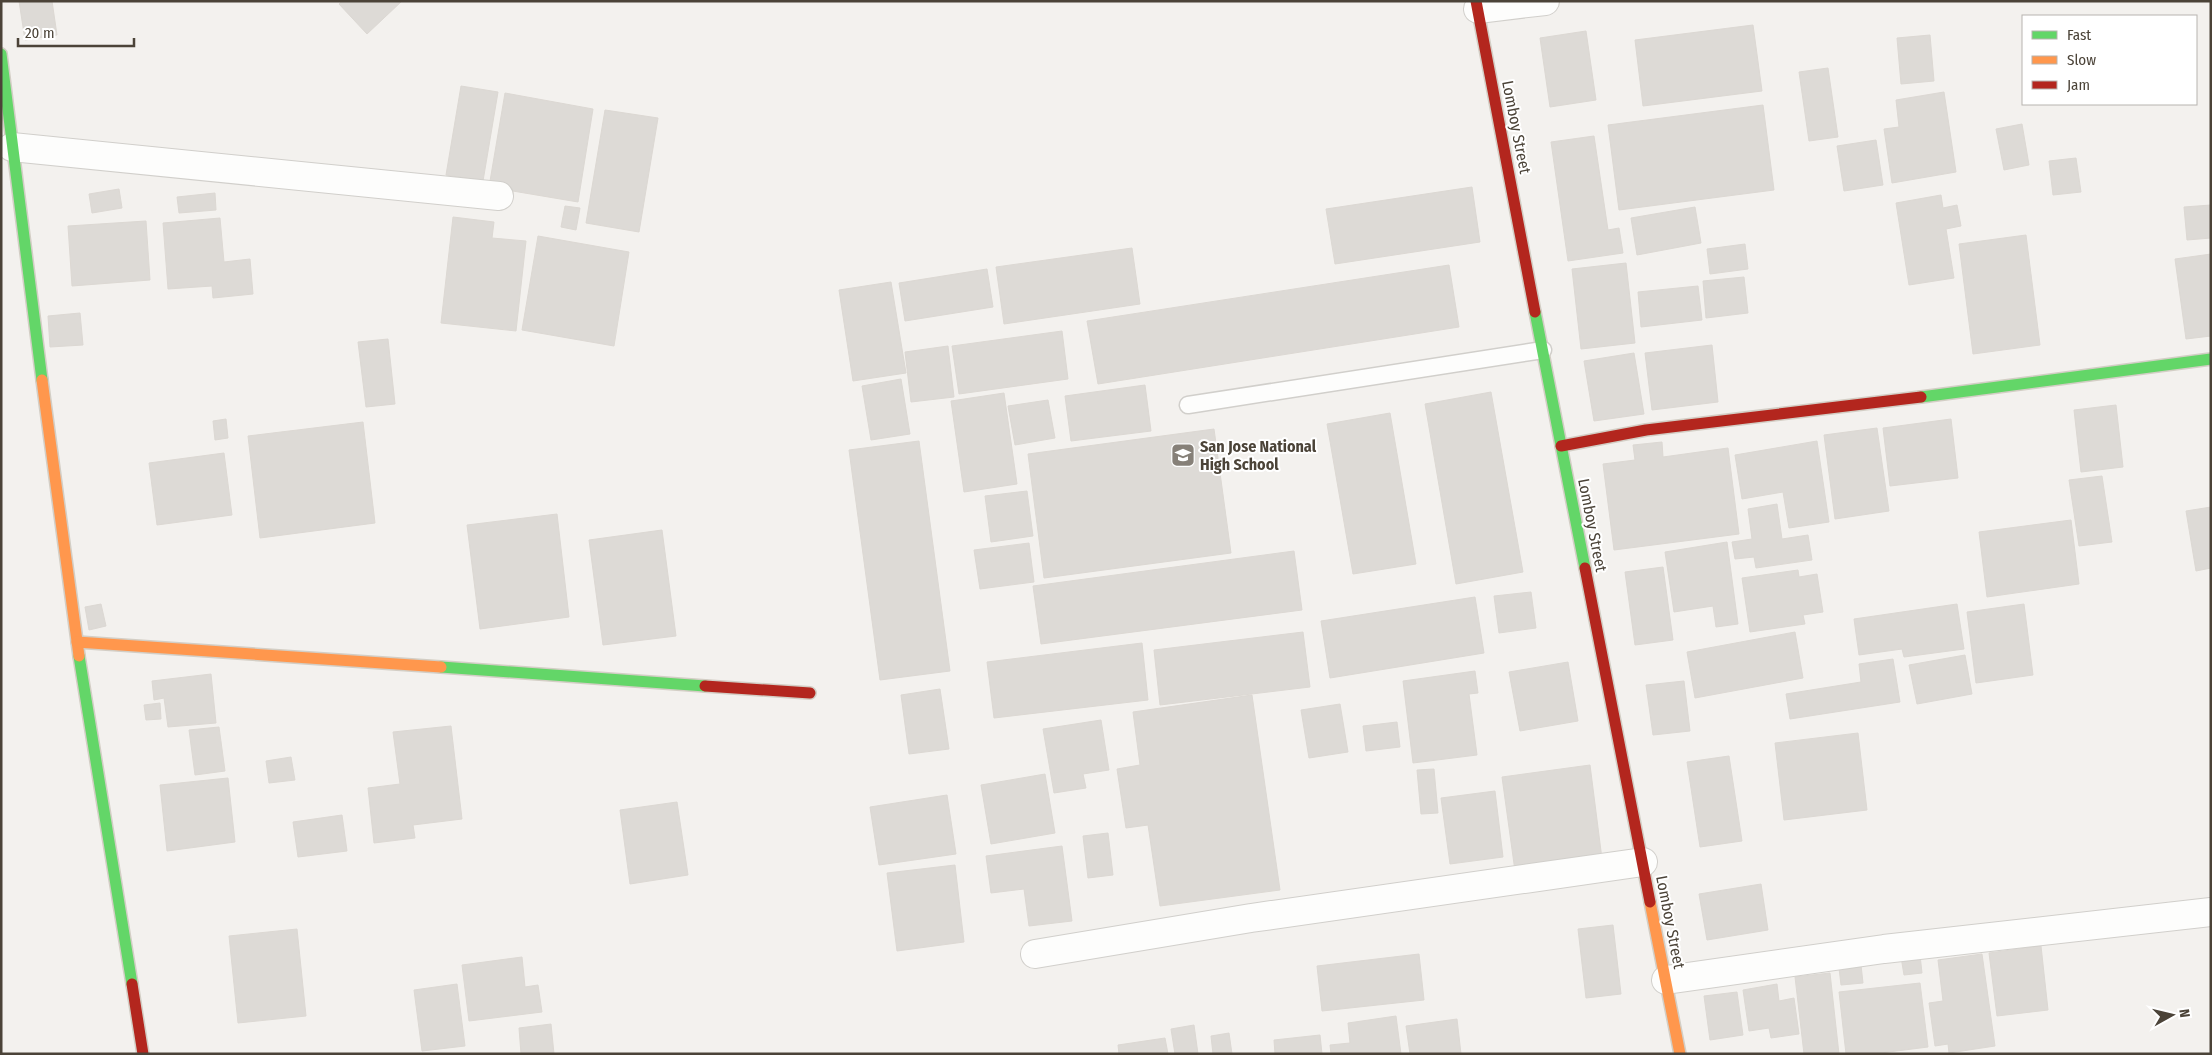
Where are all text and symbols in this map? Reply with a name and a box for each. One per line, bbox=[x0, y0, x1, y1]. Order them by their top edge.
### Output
scale bar bbox=[18, 15, 134, 47]
legend bbox=[2022, 15, 2197, 105]
text: 20 m bbox=[25, 24, 55, 42]
text: Fast bbox=[2067, 26, 2091, 44]
text: Slow bbox=[2067, 51, 2096, 69]
text: Jam bbox=[2067, 76, 2090, 94]
street label: Lomboy Street bbox=[1498, 79, 1535, 176]
place label: San Jose National High School bbox=[1200, 437, 1317, 474]
school or university icon: San Jose National High School bbox=[1170, 442, 1196, 468]
street label: Lomboy Street bbox=[1574, 477, 1611, 574]
street label: Lomboy Street bbox=[1652, 874, 1689, 971]
north arrow bbox=[2147, 990, 2197, 1040]
text: N bbox=[2175, 1008, 2193, 1019]

